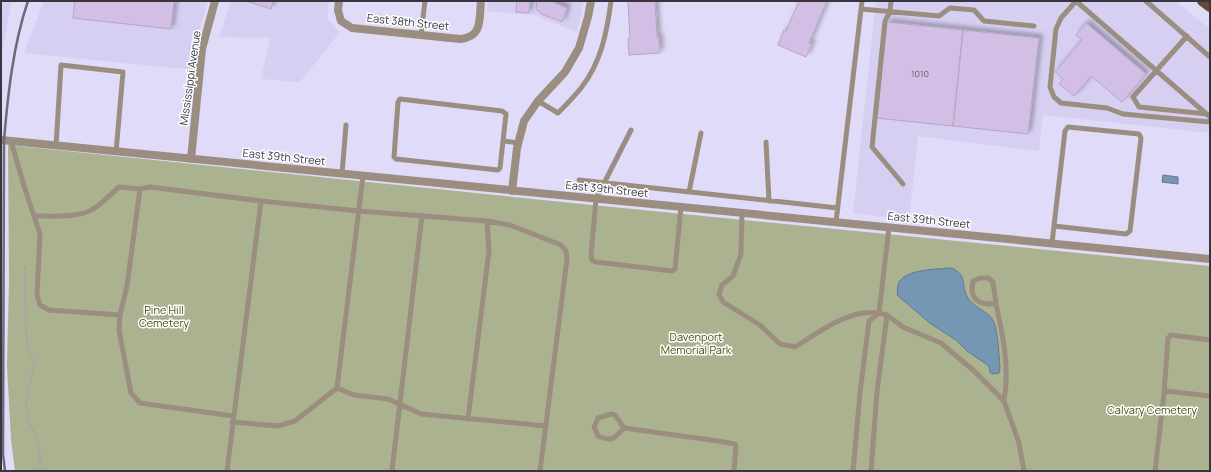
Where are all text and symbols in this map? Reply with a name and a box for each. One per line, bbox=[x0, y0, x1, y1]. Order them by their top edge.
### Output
street label: East 38th Street bbox=[366, 10, 450, 33]
street label: Mississippi Avenue bbox=[175, 29, 204, 126]
house number: 1010 bbox=[911, 67, 929, 80]
street label: East 39th Street bbox=[242, 145, 326, 168]
street label: East 39th Street bbox=[565, 177, 649, 200]
street label: East 39th Street bbox=[887, 208, 971, 231]
park label: Pine Hill Cemetery bbox=[139, 302, 189, 330]
park label: Davenport Memorial Park bbox=[661, 329, 732, 357]
park label: Calvary Cemetery bbox=[1107, 402, 1197, 417]

